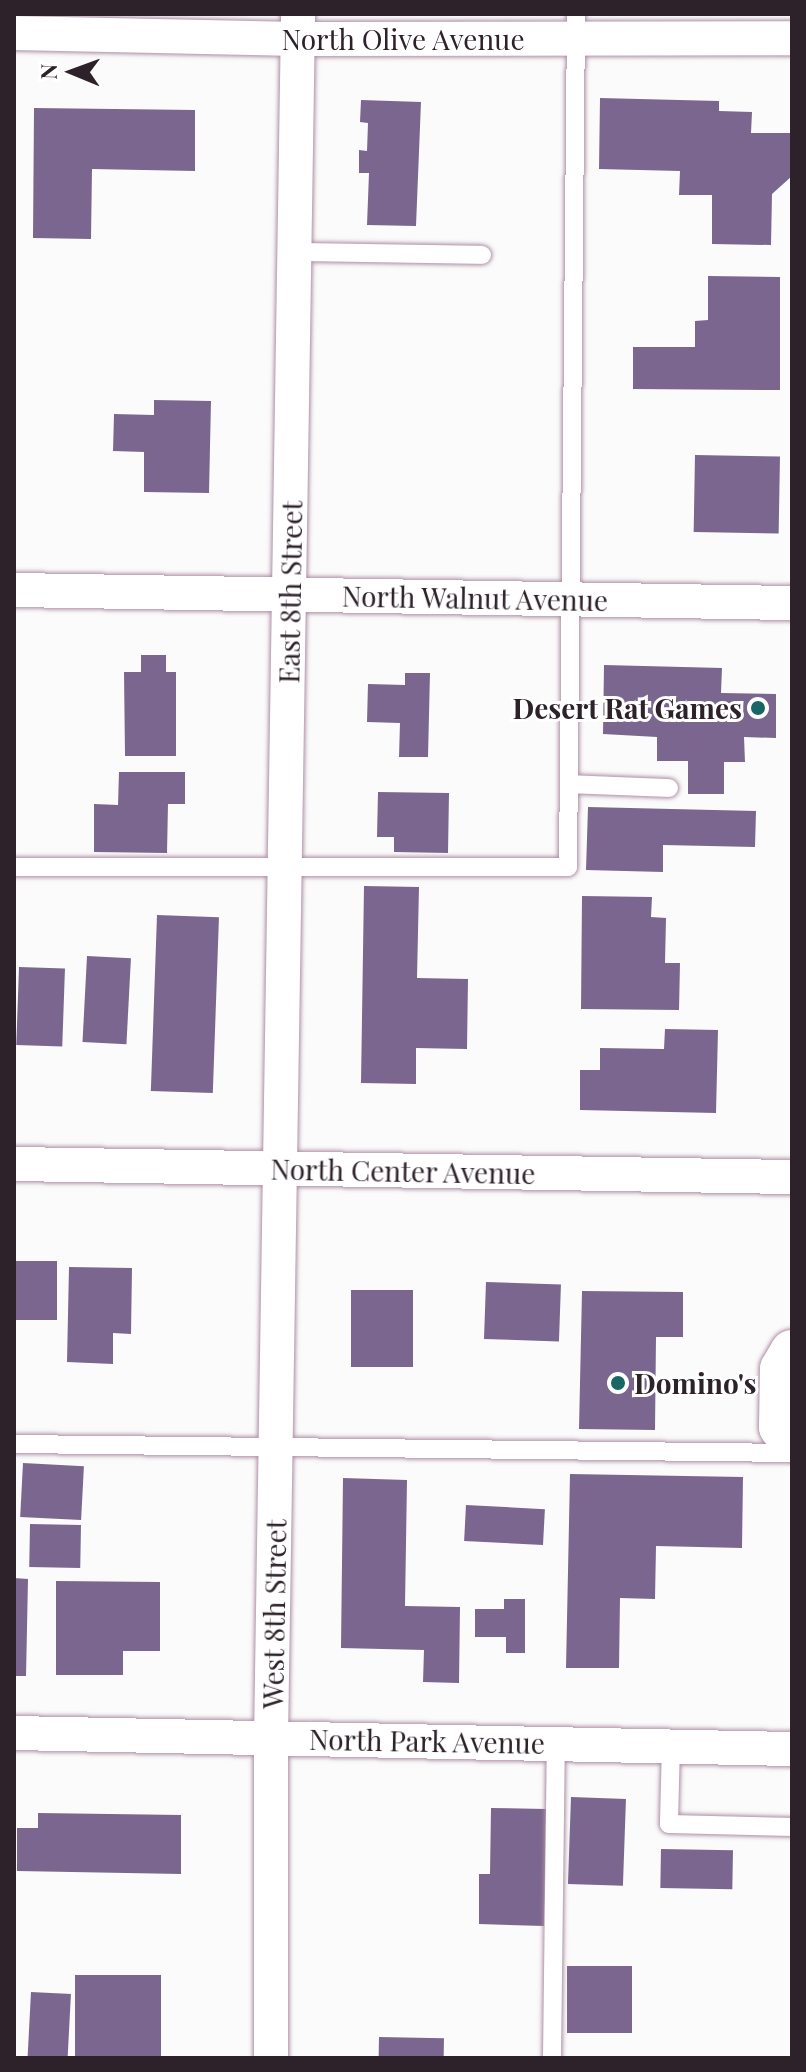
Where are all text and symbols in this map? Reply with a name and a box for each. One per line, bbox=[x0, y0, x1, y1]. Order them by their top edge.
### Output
street label: North Olive Avenue bbox=[281, 22, 525, 56]
north arrow bbox=[32, 32, 112, 112]
text: N bbox=[33, 63, 63, 80]
street label: East 8th Street bbox=[272, 500, 308, 684]
street label: North Walnut Avenue bbox=[340, 579, 610, 617]
place label: Desert Rat Games bbox=[512, 691, 742, 725]
marker: Desert Rat Games bbox=[749, 699, 767, 717]
street label: North Center Avenue bbox=[269, 1152, 537, 1190]
place label: Domino's bbox=[634, 1366, 757, 1400]
marker: Domino's bbox=[609, 1374, 627, 1392]
street label: West 8th Street bbox=[256, 1519, 292, 1709]
street label: North Park Avenue bbox=[308, 1722, 546, 1760]

